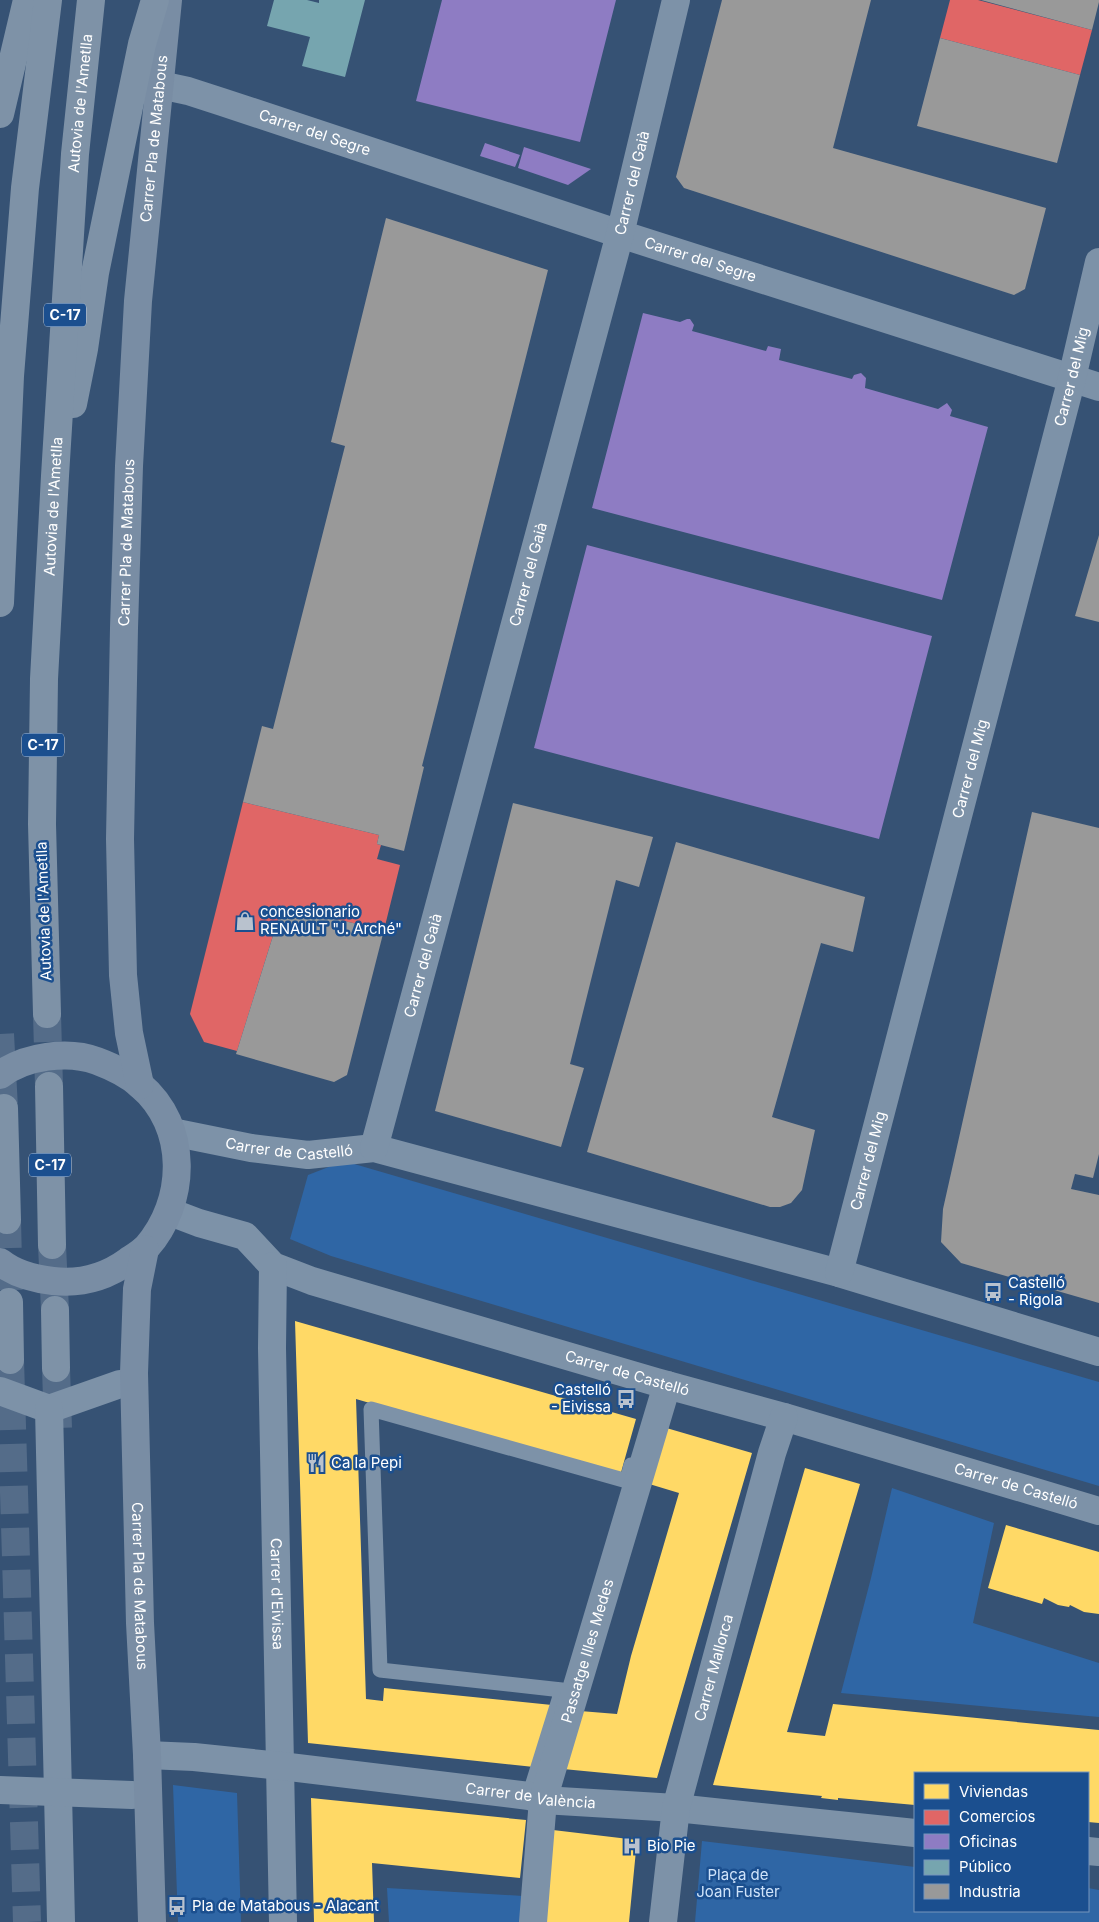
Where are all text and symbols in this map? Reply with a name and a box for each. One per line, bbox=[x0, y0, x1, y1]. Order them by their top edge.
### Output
street label: Autovia de l'Ametlla bbox=[64, 33, 96, 173]
street label: Carrer Pla de Matabous bbox=[136, 54, 171, 223]
street label: Carrer del Segre bbox=[256, 105, 373, 160]
street label: Carrer del Gaià bbox=[610, 129, 653, 237]
street label: Carrer del Segre bbox=[642, 232, 759, 286]
road number: C-17 bbox=[44, 304, 86, 326]
street label: Carrer del Mig bbox=[1050, 325, 1093, 428]
street label: Autovia de l'Ametlla bbox=[40, 436, 66, 576]
street label: Carrer Pla de Matabous bbox=[114, 458, 138, 627]
street label: Carrer del Gaià bbox=[505, 520, 551, 628]
street label: Carrer del Mig bbox=[948, 717, 992, 820]
road number: C-17 bbox=[22, 734, 64, 756]
street label: Autovia de l'Ametlla bbox=[32, 841, 55, 981]
place label: concesionario RENAULT "J. Arché" bbox=[260, 902, 402, 938]
shop icon: concesionario RENAULT "J. Arché" bbox=[234, 910, 256, 932]
street label: Carrer del Gaià bbox=[400, 911, 446, 1019]
street label: Carrer del Mig bbox=[846, 1109, 890, 1212]
street label: Carrer de Castelló bbox=[224, 1133, 354, 1164]
road number: C-17 bbox=[29, 1154, 71, 1176]
place label: Castelló - Rigola bbox=[1008, 1273, 1065, 1309]
bus stop icon: Castelló - Rigola bbox=[982, 1281, 1004, 1303]
street label: Carrer de Castelló bbox=[563, 1346, 692, 1400]
place label: Castelló - Eivissa bbox=[551, 1380, 611, 1416]
bus stop icon: Castelló - Eivissa bbox=[615, 1388, 637, 1410]
restaurant icon: Ca la Pepi bbox=[305, 1452, 327, 1474]
place label: Ca la Pepi bbox=[331, 1453, 402, 1472]
street label: Carrer de Castelló bbox=[952, 1458, 1081, 1513]
street label: Carrer Pla de Matabous bbox=[128, 1502, 152, 1670]
street label: Carrer d'Eivissa bbox=[267, 1538, 288, 1650]
street label: Passatge Illes Medes bbox=[557, 1576, 618, 1725]
street label: Carrer Mallorca bbox=[690, 1612, 737, 1723]
legend bbox=[914, 1772, 1089, 1912]
street label: Carrer de València bbox=[464, 1778, 596, 1812]
text: Viviendas bbox=[959, 1782, 1028, 1801]
text: Comercios bbox=[959, 1807, 1035, 1826]
text: Oficinas bbox=[959, 1832, 1017, 1851]
hospital icon: Bio Pie bbox=[621, 1835, 643, 1857]
place label: Bio Pie bbox=[647, 1836, 696, 1855]
text: Público bbox=[959, 1857, 1011, 1876]
park label: Plaça de Joan Fuster bbox=[696, 1865, 780, 1901]
text: Industria bbox=[959, 1882, 1021, 1901]
bus stop icon: Pla de Matabous - Alacant bbox=[166, 1895, 188, 1917]
place label: Pla de Matabous - Alacant bbox=[192, 1896, 379, 1915]

